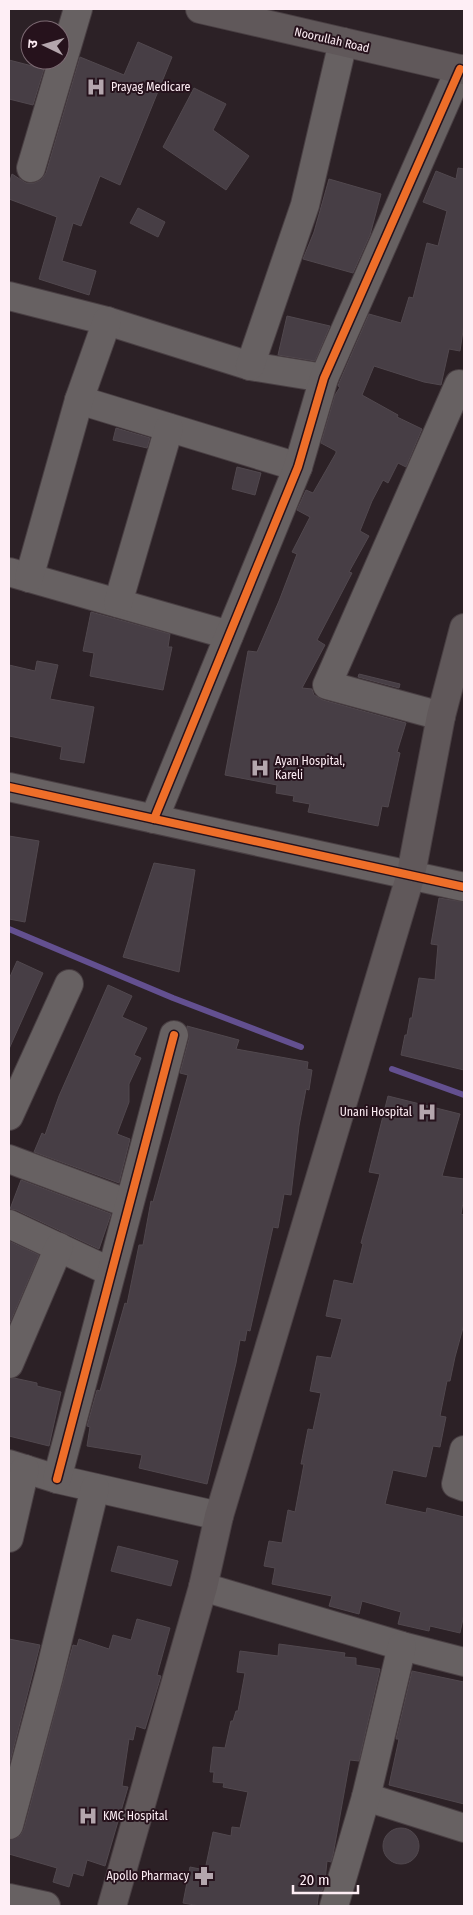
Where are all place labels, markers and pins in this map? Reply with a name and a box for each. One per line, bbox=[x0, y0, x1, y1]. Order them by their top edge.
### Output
hospital icon: Prayag Medicare bbox=[85, 76, 107, 98]
place label: Prayag Medicare bbox=[111, 80, 191, 94]
place label: Ayan Hospital, Kareli bbox=[275, 754, 345, 782]
hospital icon: Ayan Hospital, Kareli bbox=[249, 757, 271, 779]
hospital icon: Unani Hospital bbox=[416, 1101, 438, 1123]
place label: Unani Hospital bbox=[340, 1105, 412, 1119]
hospital icon: KMC Hospital bbox=[77, 1805, 99, 1827]
place label: KMC Hospital bbox=[103, 1809, 168, 1823]
pharmacy icon: Apollo Pharmacy bbox=[193, 1865, 215, 1887]
place label: Apollo Pharmacy bbox=[107, 1869, 190, 1883]

